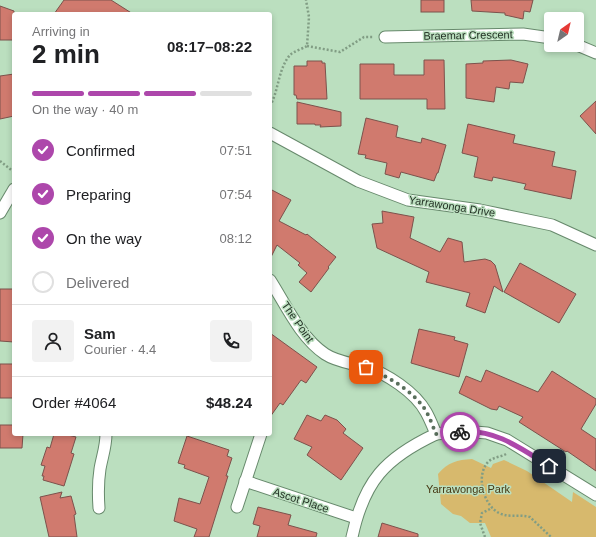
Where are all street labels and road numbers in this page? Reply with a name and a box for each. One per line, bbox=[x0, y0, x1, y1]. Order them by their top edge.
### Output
street label: Braemar Crescent bbox=[423, 28, 513, 42]
street label: Yarrawonga Drive bbox=[408, 193, 496, 219]
street label: The Point bbox=[280, 299, 316, 345]
street label: Ascot Place bbox=[272, 485, 330, 515]

